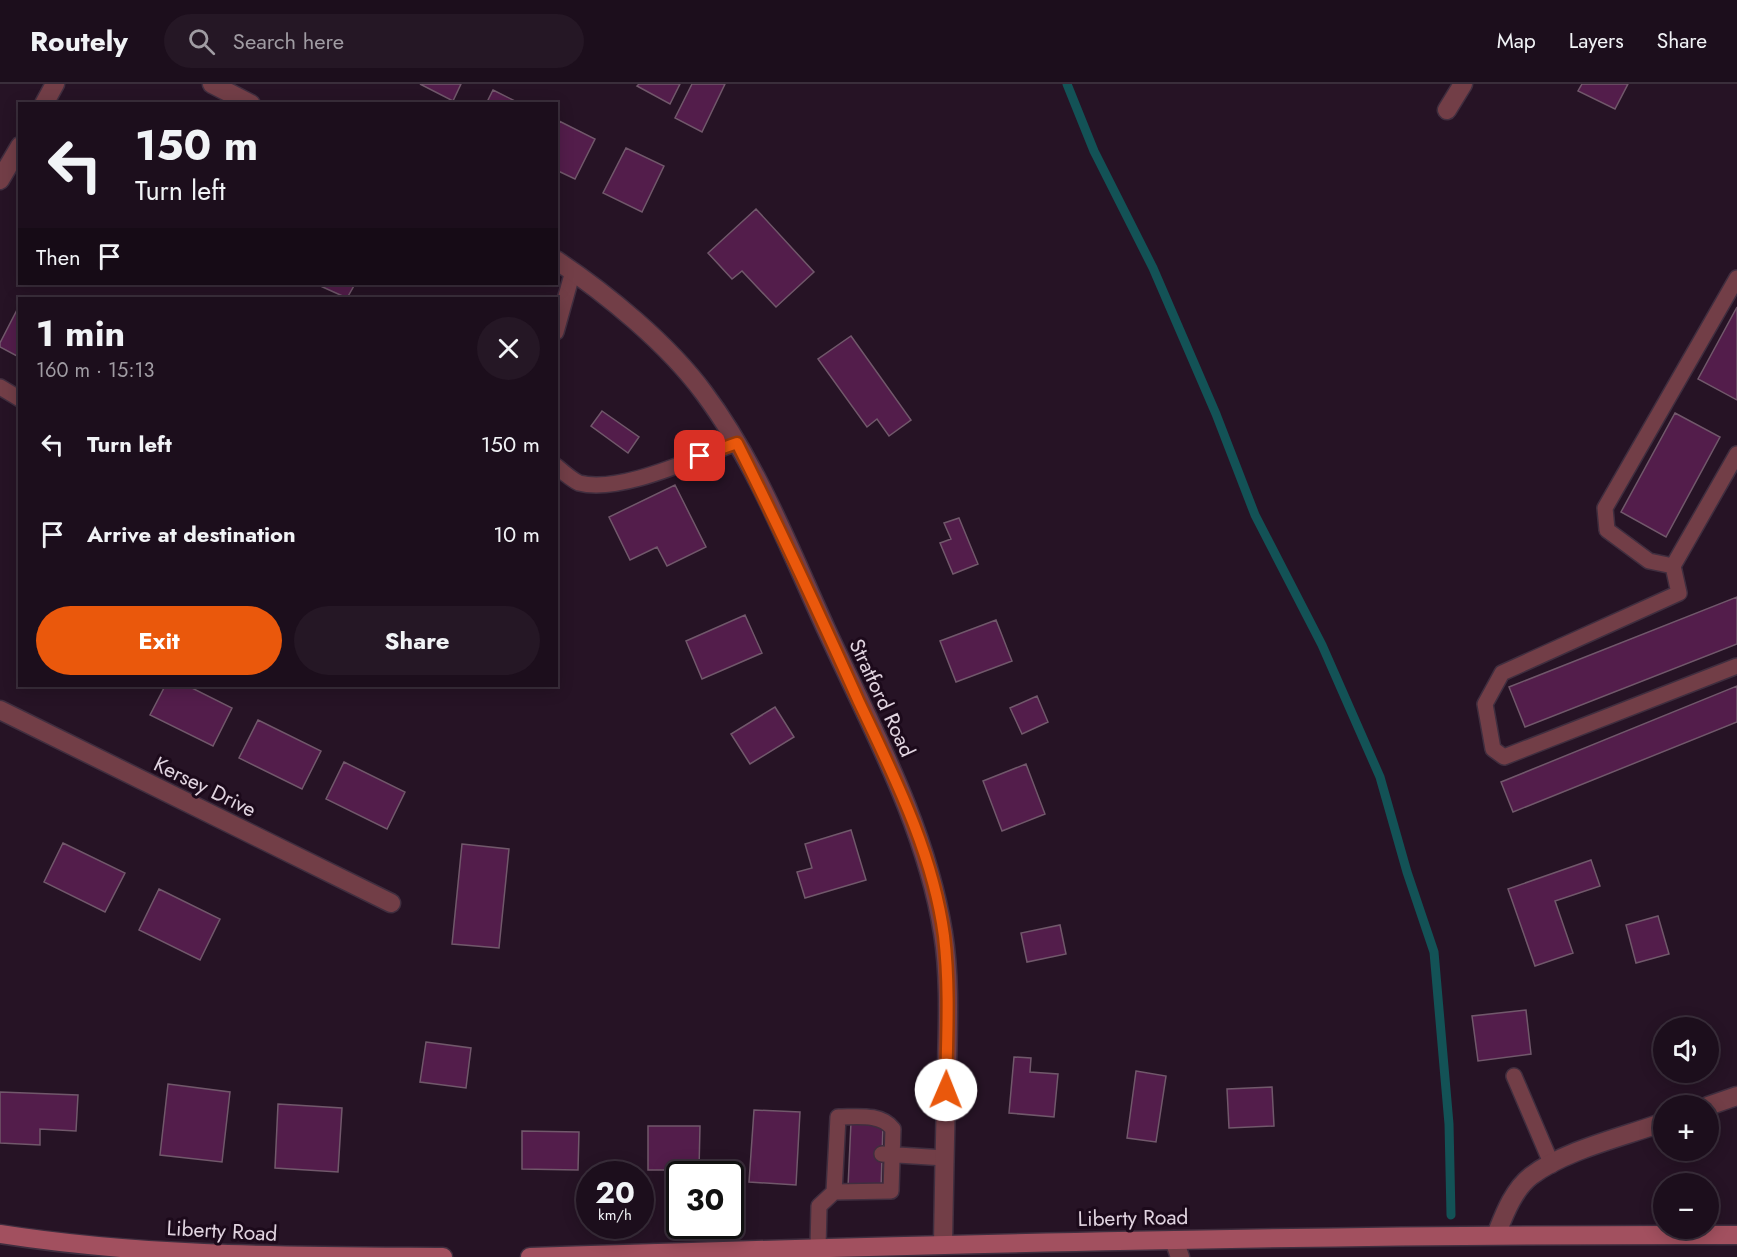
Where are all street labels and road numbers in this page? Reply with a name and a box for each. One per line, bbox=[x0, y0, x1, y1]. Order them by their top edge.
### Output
street label: Stratford Road bbox=[842, 634, 922, 762]
street label: Kersey Drive bbox=[149, 749, 261, 825]
street label: Liberty Road bbox=[1077, 1202, 1189, 1234]
street label: Liberty Road bbox=[166, 1213, 278, 1249]

